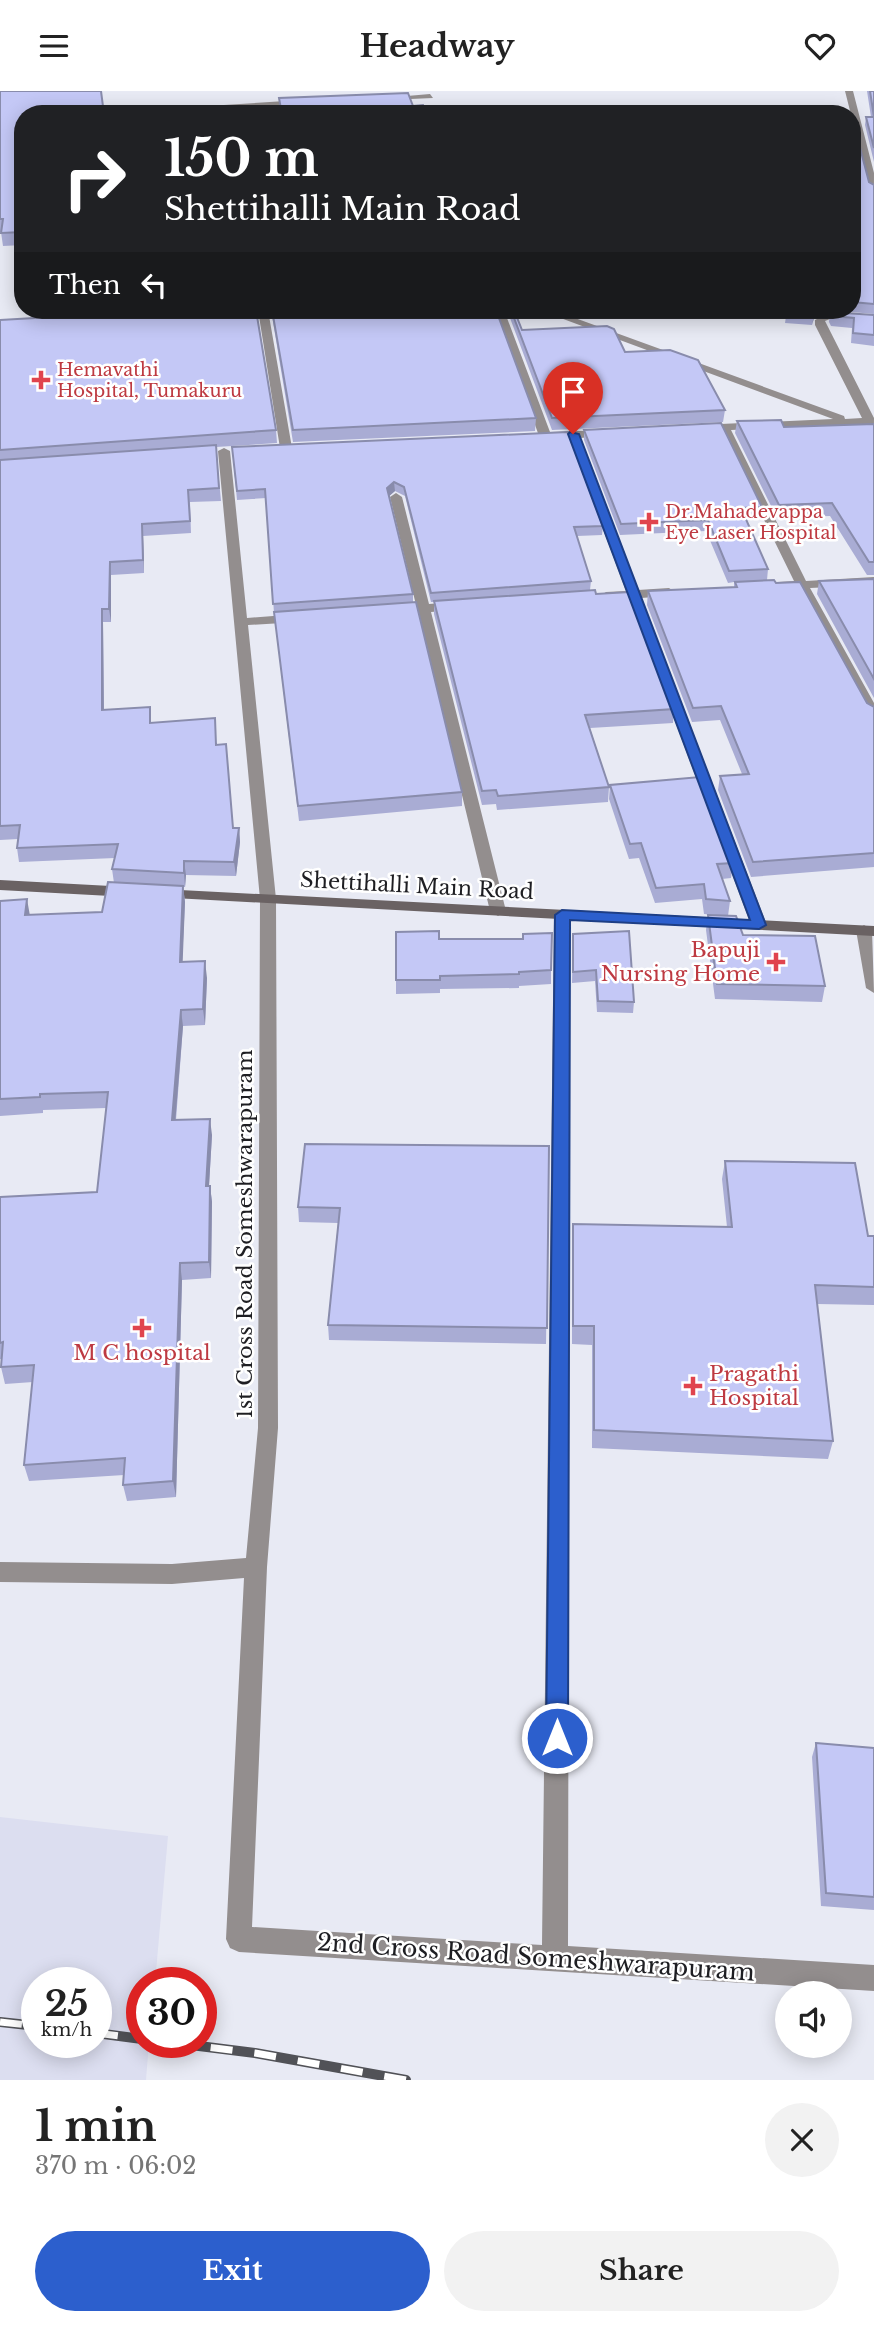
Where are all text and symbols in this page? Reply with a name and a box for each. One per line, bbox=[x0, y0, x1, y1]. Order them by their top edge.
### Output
text: Headway bbox=[360, 26, 514, 66]
icon: menu bbox=[35, 27, 73, 65]
icon: heart bbox=[801, 27, 839, 65]
text: 150 m bbox=[164, 128, 319, 189]
icon: right bbox=[49, 133, 140, 224]
text: Shettihalli Main Road bbox=[164, 189, 521, 229]
icon: left bbox=[135, 266, 173, 304]
text: Then bbox=[49, 269, 121, 301]
place label: Hemavathi Hospital, Tumakuru bbox=[57, 359, 242, 402]
pin bbox=[543, 362, 603, 434]
marker: Hemavathi Hospital, Tumakuru bbox=[31, 370, 51, 390]
icon: arrive bbox=[554, 373, 592, 411]
place label: Dr.Mahadevappa Eye Laser Hospital bbox=[665, 501, 836, 544]
marker: Dr.Mahadevappa Eye Laser Hospital bbox=[639, 512, 659, 532]
street label: Shettihalli Main Road bbox=[299, 867, 535, 905]
place label: Bapuji Nursing Home bbox=[601, 937, 760, 987]
marker: Bapuji Nursing Home bbox=[766, 952, 786, 972]
street label: 1st Cross Road Someshwarapuram bbox=[232, 1049, 258, 1419]
marker: M C hospital bbox=[132, 1318, 152, 1338]
place label: M C hospital bbox=[73, 1340, 211, 1366]
place label: Pragathi Hospital bbox=[709, 1361, 799, 1411]
marker: Pragathi Hospital bbox=[683, 1376, 703, 1396]
position arrow bbox=[520, 1701, 594, 1775]
street label: 2nd Cross Road Someshwarapuram bbox=[316, 1927, 756, 1987]
speed limit sign: 30 bbox=[126, 1967, 217, 2058]
map controls bbox=[775, 1981, 852, 2058]
button: sound bbox=[775, 1981, 852, 2058]
text: 25 bbox=[45, 1982, 88, 2025]
text: km/h bbox=[41, 2019, 92, 2041]
text: 1 min bbox=[35, 2100, 157, 2152]
button: close bbox=[765, 2103, 839, 2177]
text: 370 m · 06:02 bbox=[35, 2152, 197, 2180]
button: Exit bbox=[35, 2231, 430, 2311]
button: Share bbox=[444, 2231, 839, 2311]

